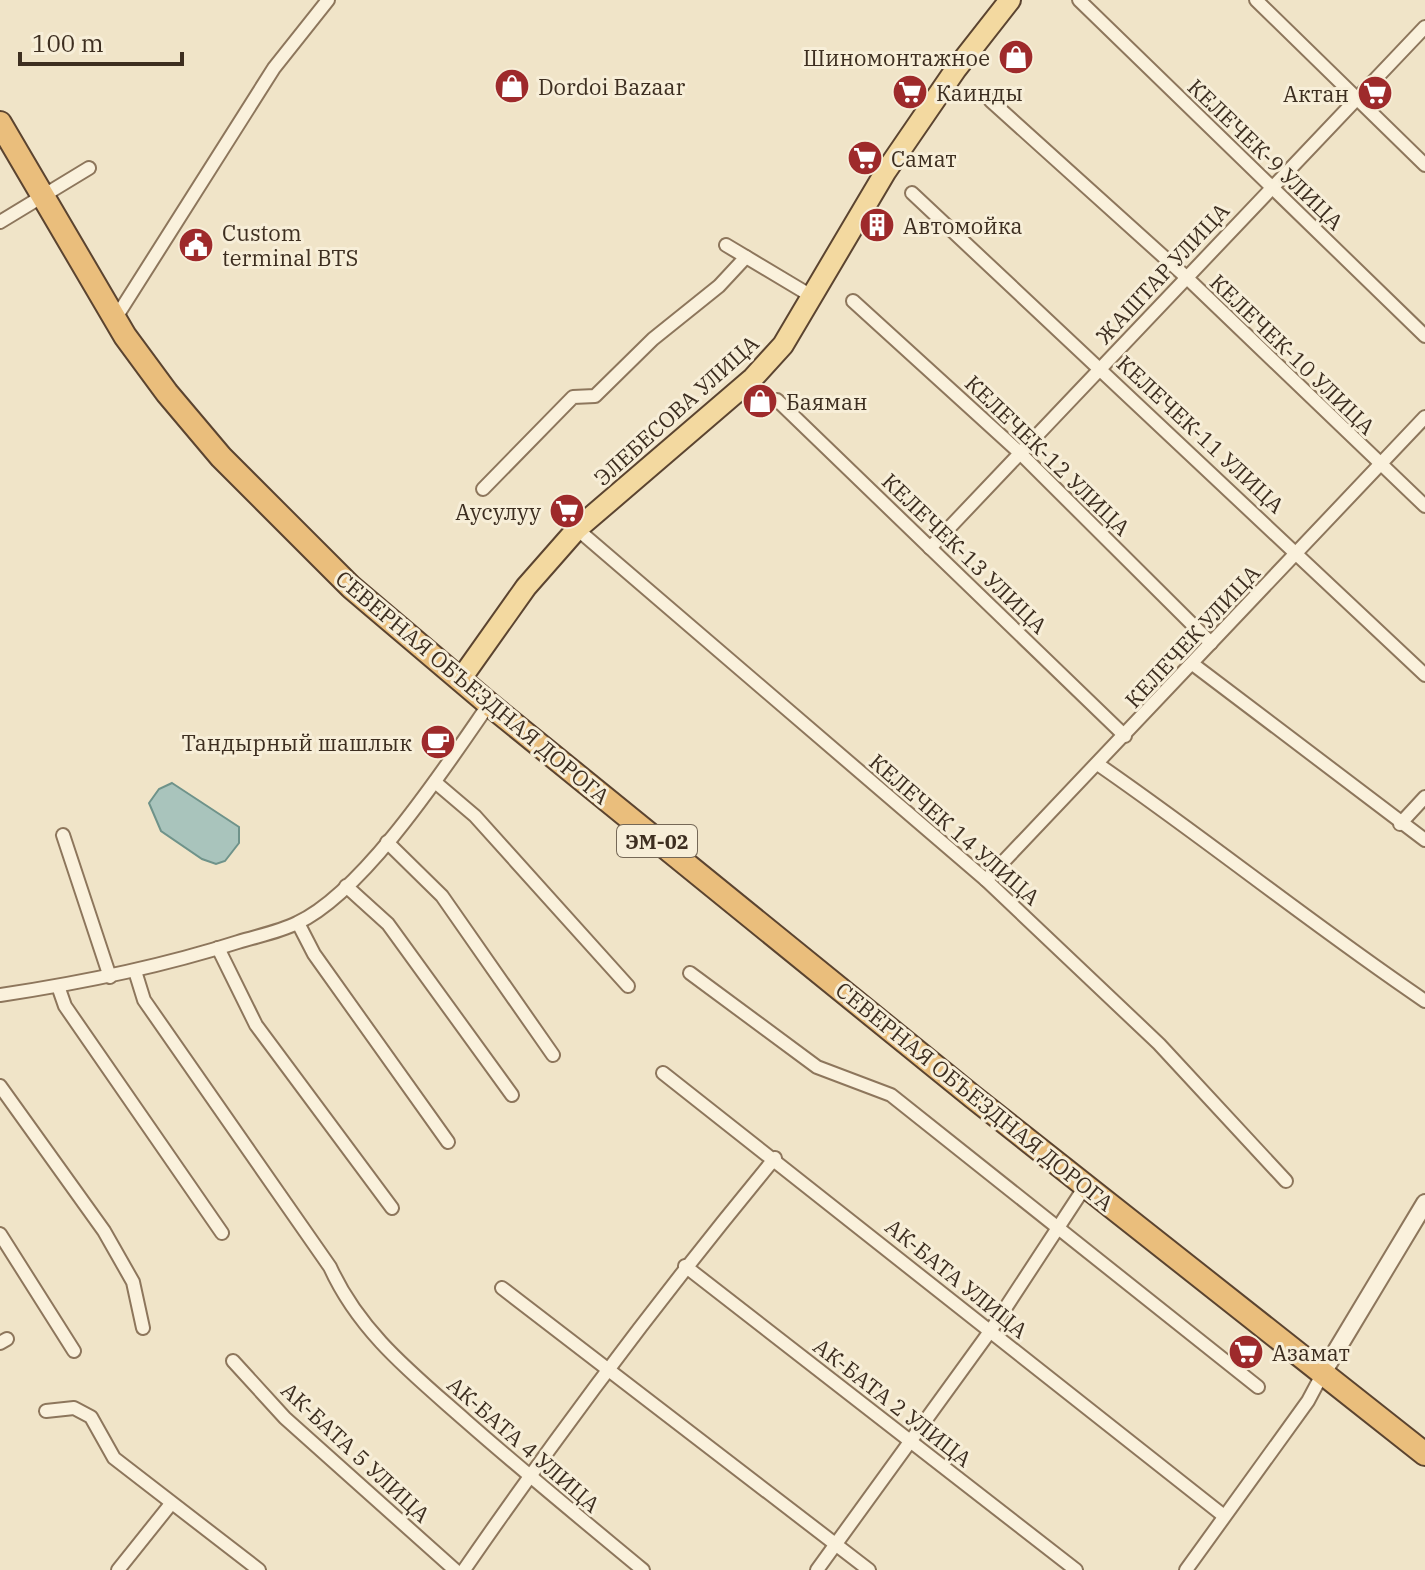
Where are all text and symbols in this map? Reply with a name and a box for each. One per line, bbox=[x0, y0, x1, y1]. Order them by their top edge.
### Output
scale bar bbox=[20, 16, 182, 66]
text: 100 m bbox=[32, 27, 104, 59]
shop icon: Шиномонтажное bbox=[997, 38, 1035, 76]
place label: Шиномонтажное bbox=[803, 43, 990, 72]
shop icon: Dordoi Bazaar bbox=[493, 67, 531, 105]
place label: Dordoi Bazaar bbox=[538, 72, 685, 101]
street label: КЕЛЕЧЕК-9 УЛИЦА bbox=[1182, 72, 1350, 236]
supermarket icon: Каинды bbox=[891, 73, 929, 111]
supermarket icon: Актан bbox=[1356, 74, 1394, 112]
place label: Каинды bbox=[936, 78, 1023, 107]
place label: Актан bbox=[1283, 79, 1349, 108]
supermarket icon: Самат bbox=[846, 139, 884, 177]
place label: Самат bbox=[891, 144, 957, 173]
street label: ЖАШТАР УЛИЦА bbox=[1089, 196, 1235, 350]
building icon: Автомойка bbox=[858, 206, 896, 244]
place label: Автомойка bbox=[903, 211, 1022, 240]
place label: Custom terminal BTS bbox=[222, 218, 358, 272]
public building icon: Custom terminal BTS bbox=[177, 226, 215, 264]
street label: КЕЛЕЧЕК-10 УЛИЦА bbox=[1204, 268, 1382, 440]
street label: ЭЛЕБЕСОВА УЛИЦА bbox=[587, 328, 765, 492]
street label: КЕЛЕЧЕК-11 УЛИЦА bbox=[1111, 349, 1291, 519]
street label: КЕЛЕЧЕК-12 УЛИЦА bbox=[959, 369, 1137, 541]
shop icon: Баяман bbox=[741, 382, 779, 420]
place label: Баяман bbox=[786, 387, 867, 416]
street label: КЕЛЕЧЕК-13 УЛИЦА bbox=[876, 467, 1054, 639]
supermarket icon: Аусулуу bbox=[548, 492, 586, 530]
place label: Аусулуу bbox=[455, 497, 541, 526]
street label: КЕЛЕЧЕК УЛИЦА bbox=[1118, 558, 1266, 714]
street label: СЕВЕРНАЯ ОБЪЕЗДНАЯ ДОРОГА bbox=[330, 564, 616, 810]
cafe icon: Тандырный шашлык bbox=[419, 723, 457, 761]
place label: Тандырный шашлык bbox=[181, 728, 412, 757]
street label: КЕЛЕЧЕК 14 УЛИЦА bbox=[864, 747, 1046, 911]
road number: ЭМ-02 bbox=[617, 825, 697, 857]
street label: СЕВЕРНАЯ ОБЪЕЗДНАЯ ДОРОГА bbox=[830, 975, 1120, 1217]
street label: АК-БАТА УЛИЦА bbox=[880, 1212, 1034, 1344]
street label: АК-БАТА 2 УЛИЦА bbox=[808, 1331, 978, 1473]
supermarket icon: Азамат bbox=[1227, 1333, 1265, 1371]
place label: Азамат bbox=[1272, 1338, 1350, 1367]
street label: АК-БАТА 4 УЛИЦА bbox=[442, 1370, 606, 1518]
street label: АК-БАТА 5 УЛИЦА bbox=[275, 1375, 437, 1529]

